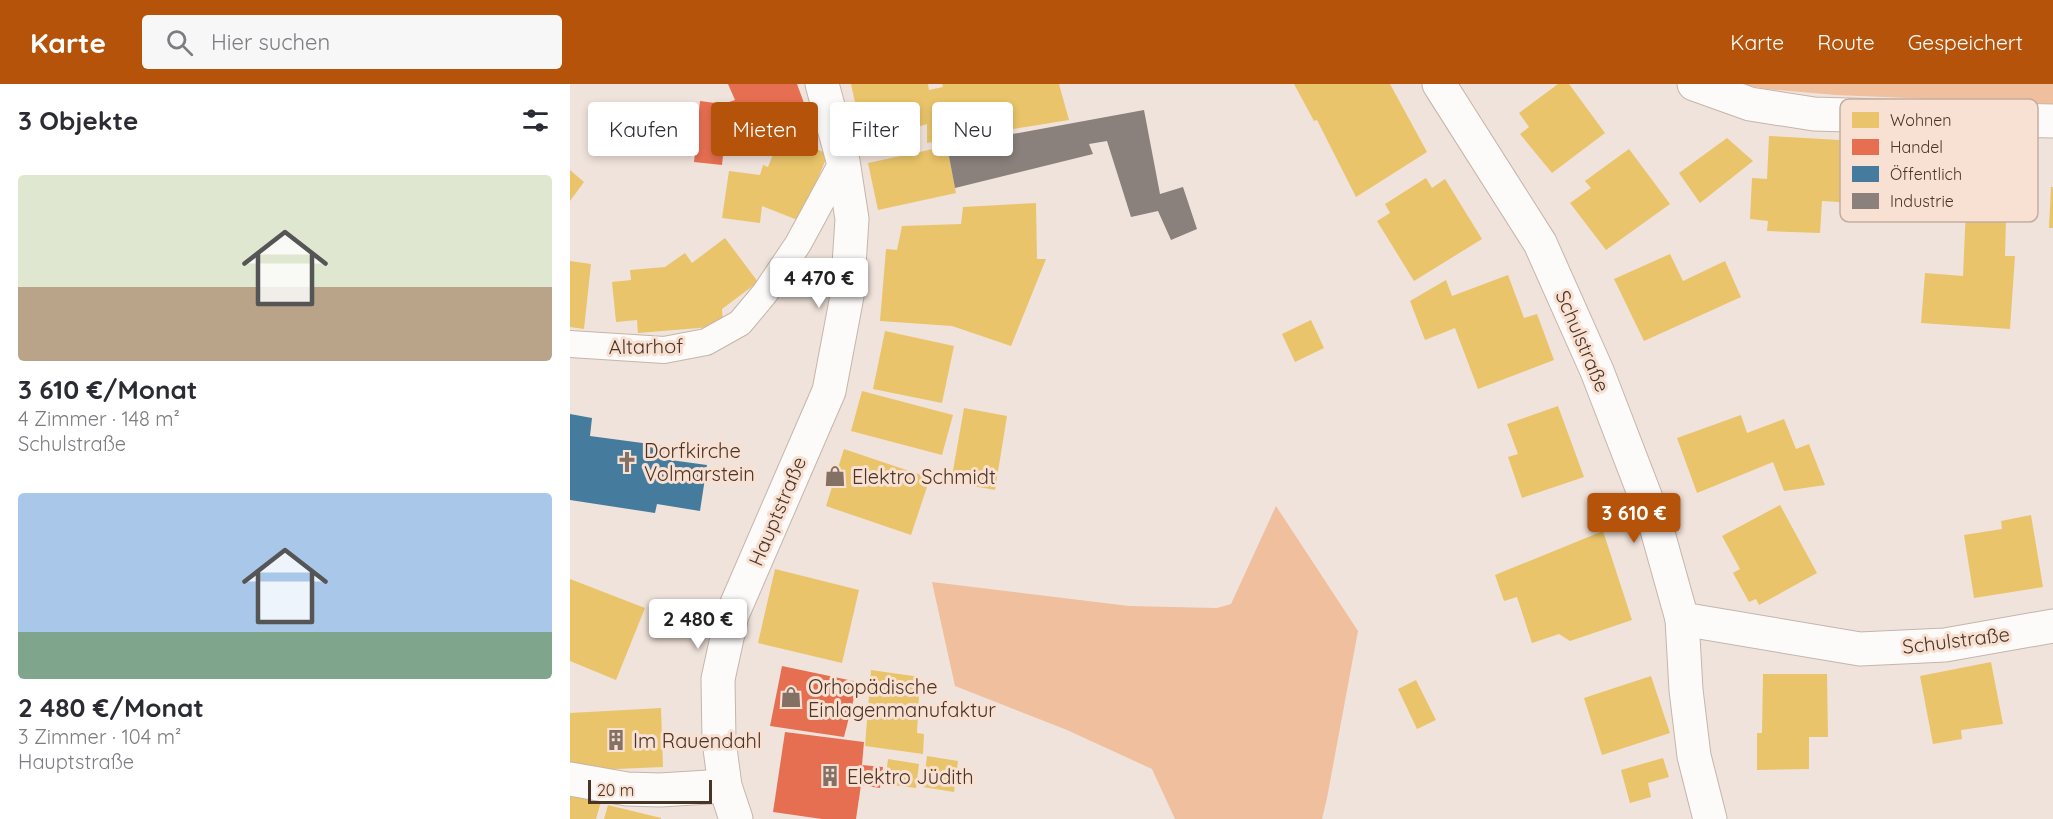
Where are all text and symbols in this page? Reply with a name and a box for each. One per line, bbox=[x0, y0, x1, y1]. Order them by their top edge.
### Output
search box bbox=[142, 15, 562, 69]
text: Karte bbox=[30, 25, 106, 60]
icon: search bbox=[163, 26, 196, 59]
text: Hier suchen bbox=[211, 28, 330, 56]
text: Karte bbox=[1730, 29, 1784, 55]
text: Route bbox=[1817, 29, 1875, 55]
text: Gespeichert bbox=[1908, 29, 2023, 55]
legend bbox=[1840, 99, 2038, 222]
chip: Kaufen bbox=[588, 102, 699, 156]
chip: Mieten bbox=[711, 102, 818, 156]
chip: Filter bbox=[830, 102, 920, 156]
chip: Neu bbox=[932, 102, 1013, 156]
text: 3 Objekte bbox=[18, 104, 138, 137]
icon: filters bbox=[519, 104, 552, 137]
text: Wohnen bbox=[1890, 110, 1952, 130]
text: Handel bbox=[1890, 137, 1943, 157]
text: Öffentlich bbox=[1890, 164, 1962, 184]
text: Industrie bbox=[1890, 191, 1954, 211]
icon: home bbox=[231, 214, 339, 322]
pin: 4 470 € bbox=[764, 258, 874, 309]
text: 4 470 € bbox=[784, 265, 854, 290]
street label: Schulstraße bbox=[1550, 286, 1616, 396]
street label: Altarhof bbox=[608, 333, 684, 359]
text: 3 610 €/Monat bbox=[18, 373, 198, 406]
text: 4 Zimmer · 148 m² bbox=[18, 406, 180, 431]
text: Schulstraße bbox=[18, 431, 126, 456]
place label: Dorfkirche Volmarstein bbox=[644, 438, 755, 486]
church icon: Dorfkirche Volmarstein bbox=[615, 450, 639, 474]
street label: Hauptstraße bbox=[743, 453, 811, 569]
shop icon: Elektro Schmidt bbox=[823, 464, 847, 488]
place label: Elektro Schmidt bbox=[852, 464, 996, 489]
pin: 3 610 € bbox=[1579, 493, 1689, 544]
text: 3 610 € bbox=[1601, 500, 1667, 525]
icon: home bbox=[231, 532, 339, 640]
pin: 2 480 € bbox=[643, 599, 753, 650]
text: 2 480 € bbox=[663, 606, 733, 631]
street label: Schulstraße bbox=[1901, 621, 2011, 659]
place label: Orhopädische Einlagenmanufaktur bbox=[808, 674, 996, 722]
shop icon: Orhopädische Einlagenmanufaktur bbox=[779, 685, 803, 709]
text: 2 480 €/Monat bbox=[18, 691, 204, 724]
text: 3 Zimmer · 104 m² bbox=[18, 724, 181, 749]
building icon: Im Rauendahl bbox=[604, 728, 628, 752]
place label: Im Rauendahl bbox=[633, 728, 762, 753]
text: Hauptstraße bbox=[18, 749, 134, 774]
building icon: Elektro Jüdith bbox=[818, 764, 842, 788]
place label: Elektro Jüdith bbox=[847, 764, 974, 789]
scale bar bbox=[588, 777, 712, 804]
text: 20 m bbox=[597, 780, 634, 800]

